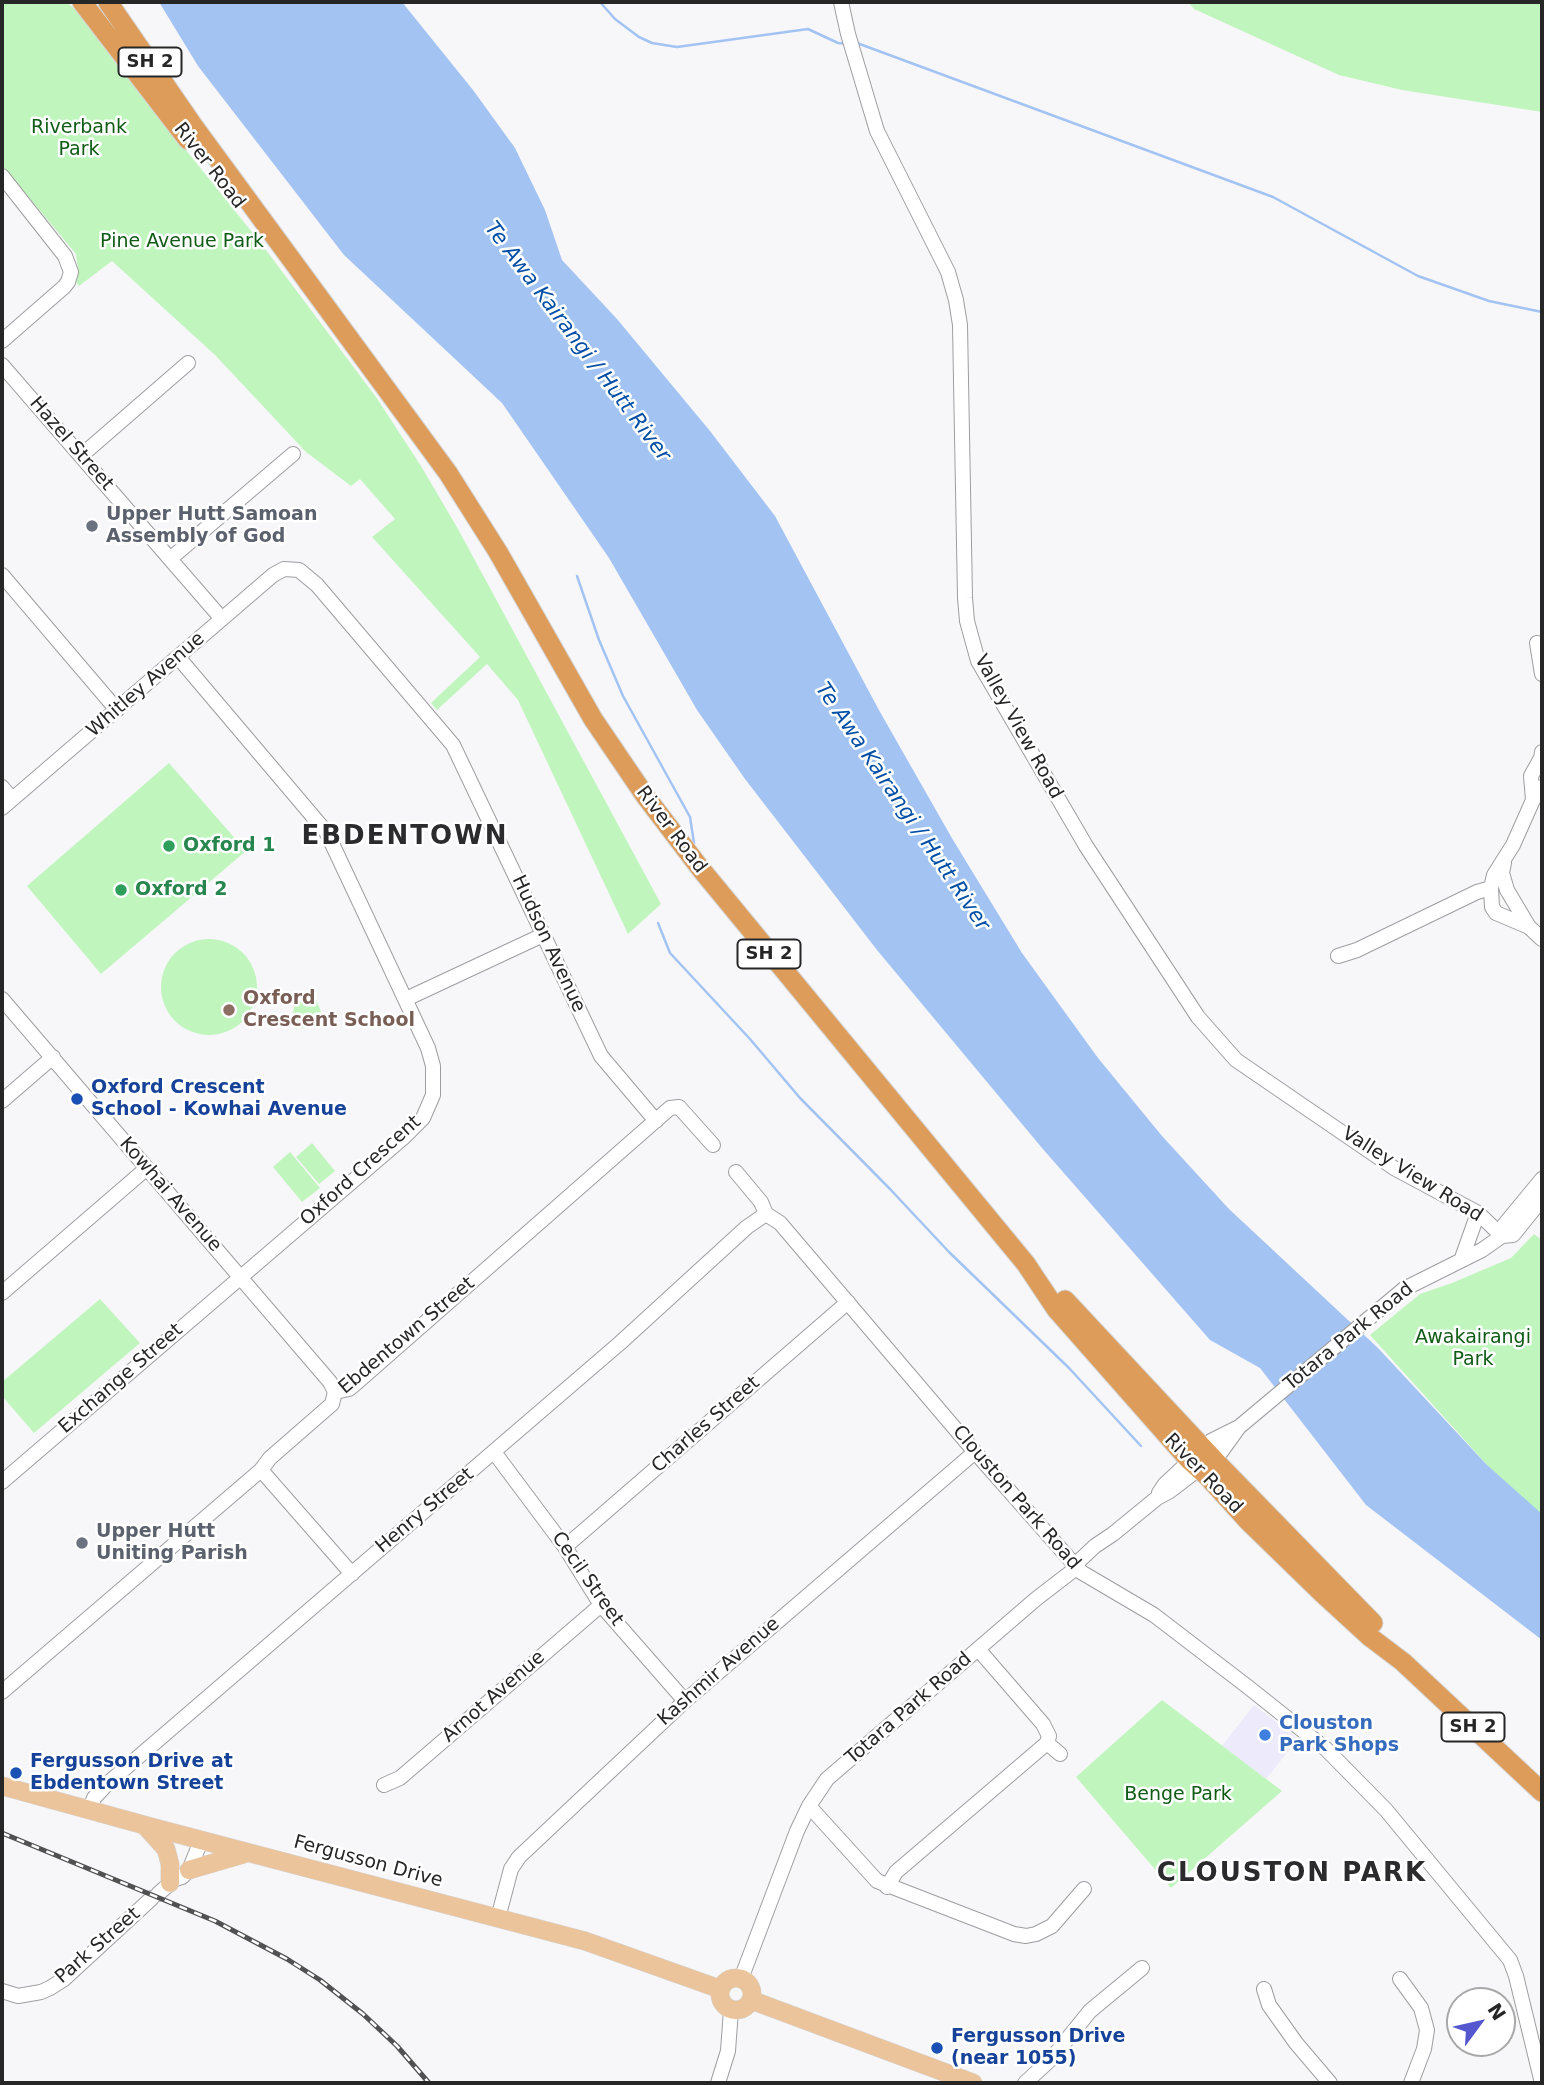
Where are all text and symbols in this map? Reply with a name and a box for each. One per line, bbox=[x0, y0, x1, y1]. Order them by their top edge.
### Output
road number: SH 2 bbox=[118, 48, 182, 76]
park label: Riverbank Park bbox=[31, 117, 127, 161]
street label: River Road bbox=[168, 118, 250, 214]
water label: Te Awa Kairangi / Hutt River bbox=[479, 217, 675, 467]
park label: Pine Avenue Park bbox=[100, 231, 264, 253]
street label: Hazel Street bbox=[24, 393, 118, 495]
place label: Upper Hutt Samoan Assembly of God bbox=[106, 504, 317, 548]
marker: Upper Hutt Samoan Assembly of God bbox=[84, 518, 100, 534]
street label: Whitley Avenue bbox=[83, 628, 209, 742]
street label: Valley View Road bbox=[969, 651, 1067, 803]
water label: Te Awa Kairangi / Hutt River bbox=[809, 678, 995, 936]
street label: River Road bbox=[631, 782, 711, 878]
district label: EBDENTOWN bbox=[303, 821, 507, 853]
place label: Oxford 1 bbox=[183, 835, 276, 857]
marker: Oxford 1 bbox=[161, 838, 177, 854]
street label: Hudson Avenue bbox=[506, 872, 590, 1016]
place label: Oxford 2 bbox=[135, 879, 228, 901]
marker: Oxford 2 bbox=[113, 882, 129, 898]
road number: SH 2 bbox=[738, 939, 800, 968]
place label: Oxford Crescent School bbox=[243, 988, 415, 1032]
marker: Oxford Crescent School bbox=[221, 1002, 237, 1018]
place label: Oxford Crescent School - Kowhai Avenue bbox=[91, 1077, 347, 1121]
marker: Oxford Crescent School - Kowhai Avenue bbox=[69, 1091, 85, 1107]
street label: Oxford Crescent bbox=[296, 1111, 426, 1231]
street label: Valley View Road bbox=[1337, 1123, 1487, 1227]
street label: Kowhai Avenue bbox=[114, 1133, 226, 1257]
street label: Ebdentown Street bbox=[334, 1273, 480, 1399]
street label: Totara Park Road bbox=[1280, 1278, 1418, 1396]
street label: Exchange Street bbox=[54, 1319, 188, 1439]
park label: Awakairangi Park bbox=[1415, 1327, 1531, 1371]
street label: Charles Street bbox=[647, 1372, 765, 1478]
street label: Clouston Park Road bbox=[947, 1421, 1085, 1575]
street label: River Road bbox=[1159, 1429, 1247, 1519]
street label: Henry Street bbox=[371, 1463, 479, 1559]
place label: Upper Hutt Uniting Parish bbox=[96, 1521, 248, 1565]
street label: Cecil Street bbox=[546, 1528, 628, 1630]
marker: Upper Hutt Uniting Parish bbox=[74, 1535, 90, 1551]
street label: Kashmir Avenue bbox=[653, 1613, 785, 1731]
street label: Arnot Avenue bbox=[438, 1646, 550, 1748]
street label: Totara Park Road bbox=[841, 1648, 977, 1770]
road number: SH 2 bbox=[1442, 1712, 1504, 1742]
place label: Clouston Park Shops bbox=[1279, 1713, 1399, 1757]
marker: Clouston Park Shops bbox=[1257, 1727, 1273, 1743]
place label: Fergusson Drive at Ebdentown Street bbox=[30, 1751, 233, 1795]
marker: Fergusson Drive at Ebdentown Street bbox=[8, 1765, 24, 1781]
park label: Benge Park bbox=[1124, 1784, 1232, 1806]
street label: Fergusson Drive bbox=[291, 1831, 445, 1893]
district label: CLOUSTON PARK bbox=[1158, 1858, 1426, 1890]
street label: Park Street bbox=[51, 1903, 145, 1989]
north arrow bbox=[1446, 1987, 1516, 2057]
text: N bbox=[1483, 1999, 1510, 2024]
place label: Fergusson Drive (near 1055) bbox=[951, 2026, 1125, 2070]
marker: Fergusson Drive (near 1055) bbox=[929, 2040, 945, 2056]

